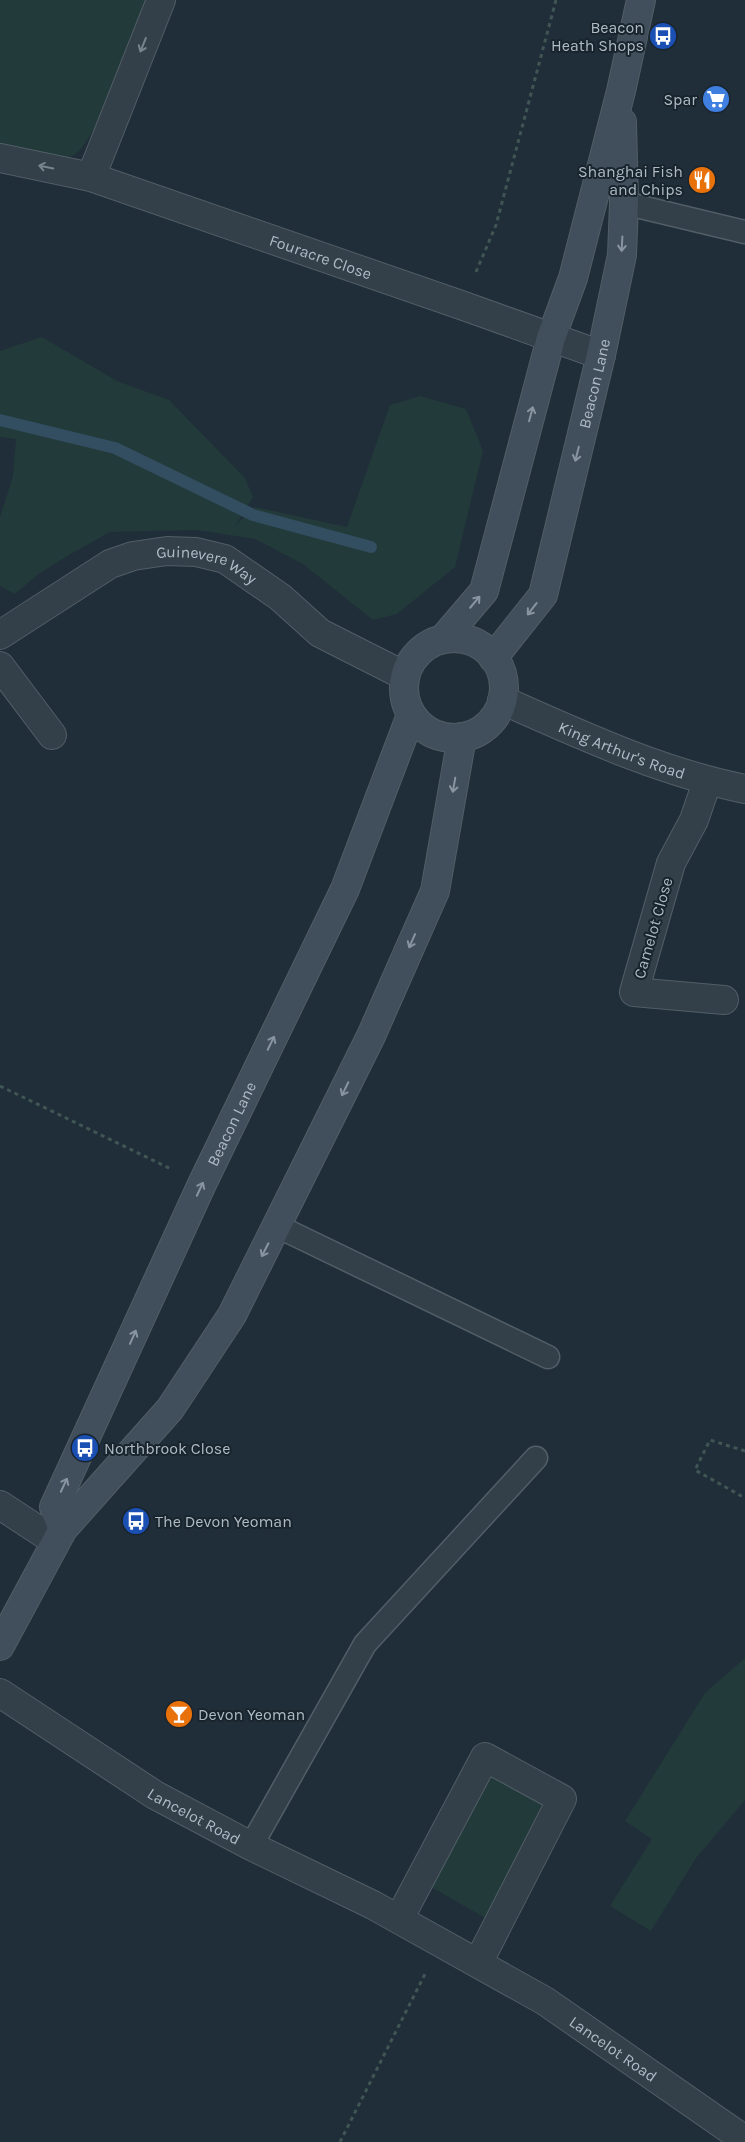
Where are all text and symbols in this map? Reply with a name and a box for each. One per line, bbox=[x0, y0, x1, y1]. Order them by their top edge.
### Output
place label: Beacon Heath Shops bbox=[551, 18, 644, 55]
bus stop icon: Beacon Heath Shops bbox=[648, 21, 678, 51]
one-way arrow bbox=[138, 37, 147, 52]
supermarket icon: Spar bbox=[701, 84, 731, 114]
place label: Spar bbox=[663, 90, 697, 109]
one-way arrow bbox=[38, 162, 54, 172]
place label: Shanghai Fish and Chips bbox=[578, 162, 683, 199]
restaurant icon: Shanghai Fish and Chips bbox=[687, 165, 717, 195]
street label: Fouracre Close bbox=[267, 230, 374, 283]
one-way arrow bbox=[618, 236, 627, 252]
street label: Beacon Lane bbox=[574, 337, 614, 430]
one-way arrow bbox=[527, 406, 536, 422]
one-way arrow bbox=[572, 446, 581, 462]
street label: Guinevere Way bbox=[155, 541, 261, 588]
one-way arrow bbox=[469, 596, 480, 609]
one-way arrow bbox=[527, 602, 537, 616]
street label: King Arthur's Road bbox=[556, 717, 688, 783]
one-way arrow bbox=[448, 777, 458, 793]
street label: Camelot Close bbox=[629, 875, 677, 981]
one-way arrow bbox=[407, 933, 417, 948]
one-way arrow bbox=[267, 1036, 276, 1051]
street label: Beacon Lane bbox=[203, 1078, 260, 1169]
one-way arrow bbox=[340, 1081, 349, 1096]
one-way arrow bbox=[196, 1182, 205, 1197]
one-way arrow bbox=[259, 1242, 269, 1257]
one-way arrow bbox=[129, 1330, 138, 1345]
bus stop icon: Northbrook Close bbox=[70, 1433, 100, 1463]
place label: Northbrook Close bbox=[104, 1439, 230, 1458]
one-way arrow bbox=[59, 1477, 69, 1492]
bus stop icon: The Devon Yeoman bbox=[121, 1506, 151, 1536]
place label: The Devon Yeoman bbox=[155, 1512, 292, 1531]
bar icon: Devon Yeoman bbox=[164, 1699, 194, 1729]
place label: Devon Yeoman bbox=[198, 1705, 305, 1724]
street label: Lancelot Road bbox=[144, 1783, 244, 1848]
street label: Lancelot Road bbox=[566, 2011, 661, 2086]

